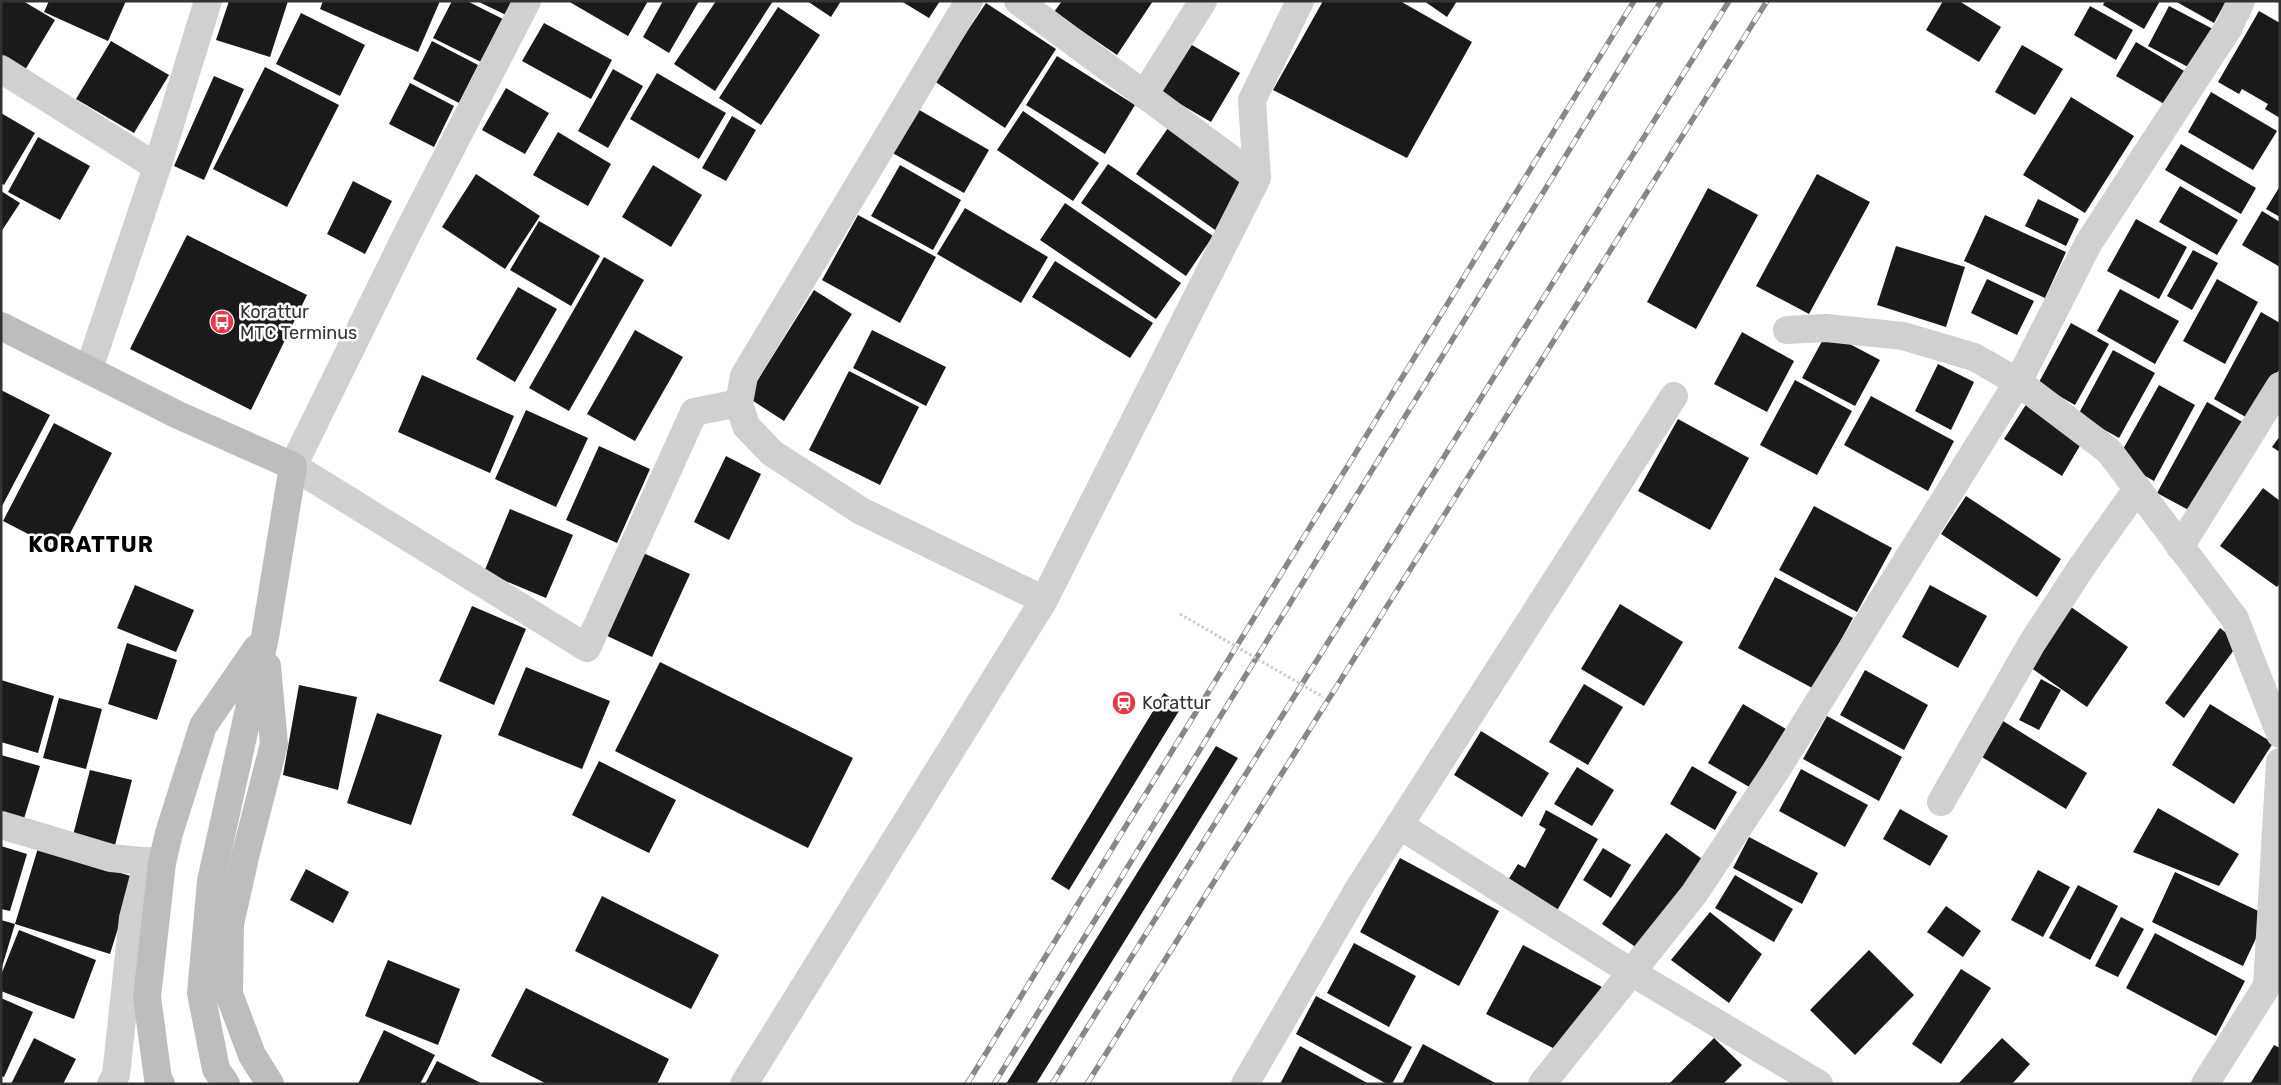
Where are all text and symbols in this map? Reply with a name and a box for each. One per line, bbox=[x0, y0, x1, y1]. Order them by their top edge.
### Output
place label: Korattur MTC Terminus bbox=[240, 301, 357, 344]
bus stop icon: Korattur MTC Terminus bbox=[209, 309, 235, 335]
district label: KORATTUR bbox=[28, 531, 154, 558]
station icon: Korattur bbox=[1111, 690, 1137, 716]
place label: Korattur bbox=[1142, 692, 1211, 714]

